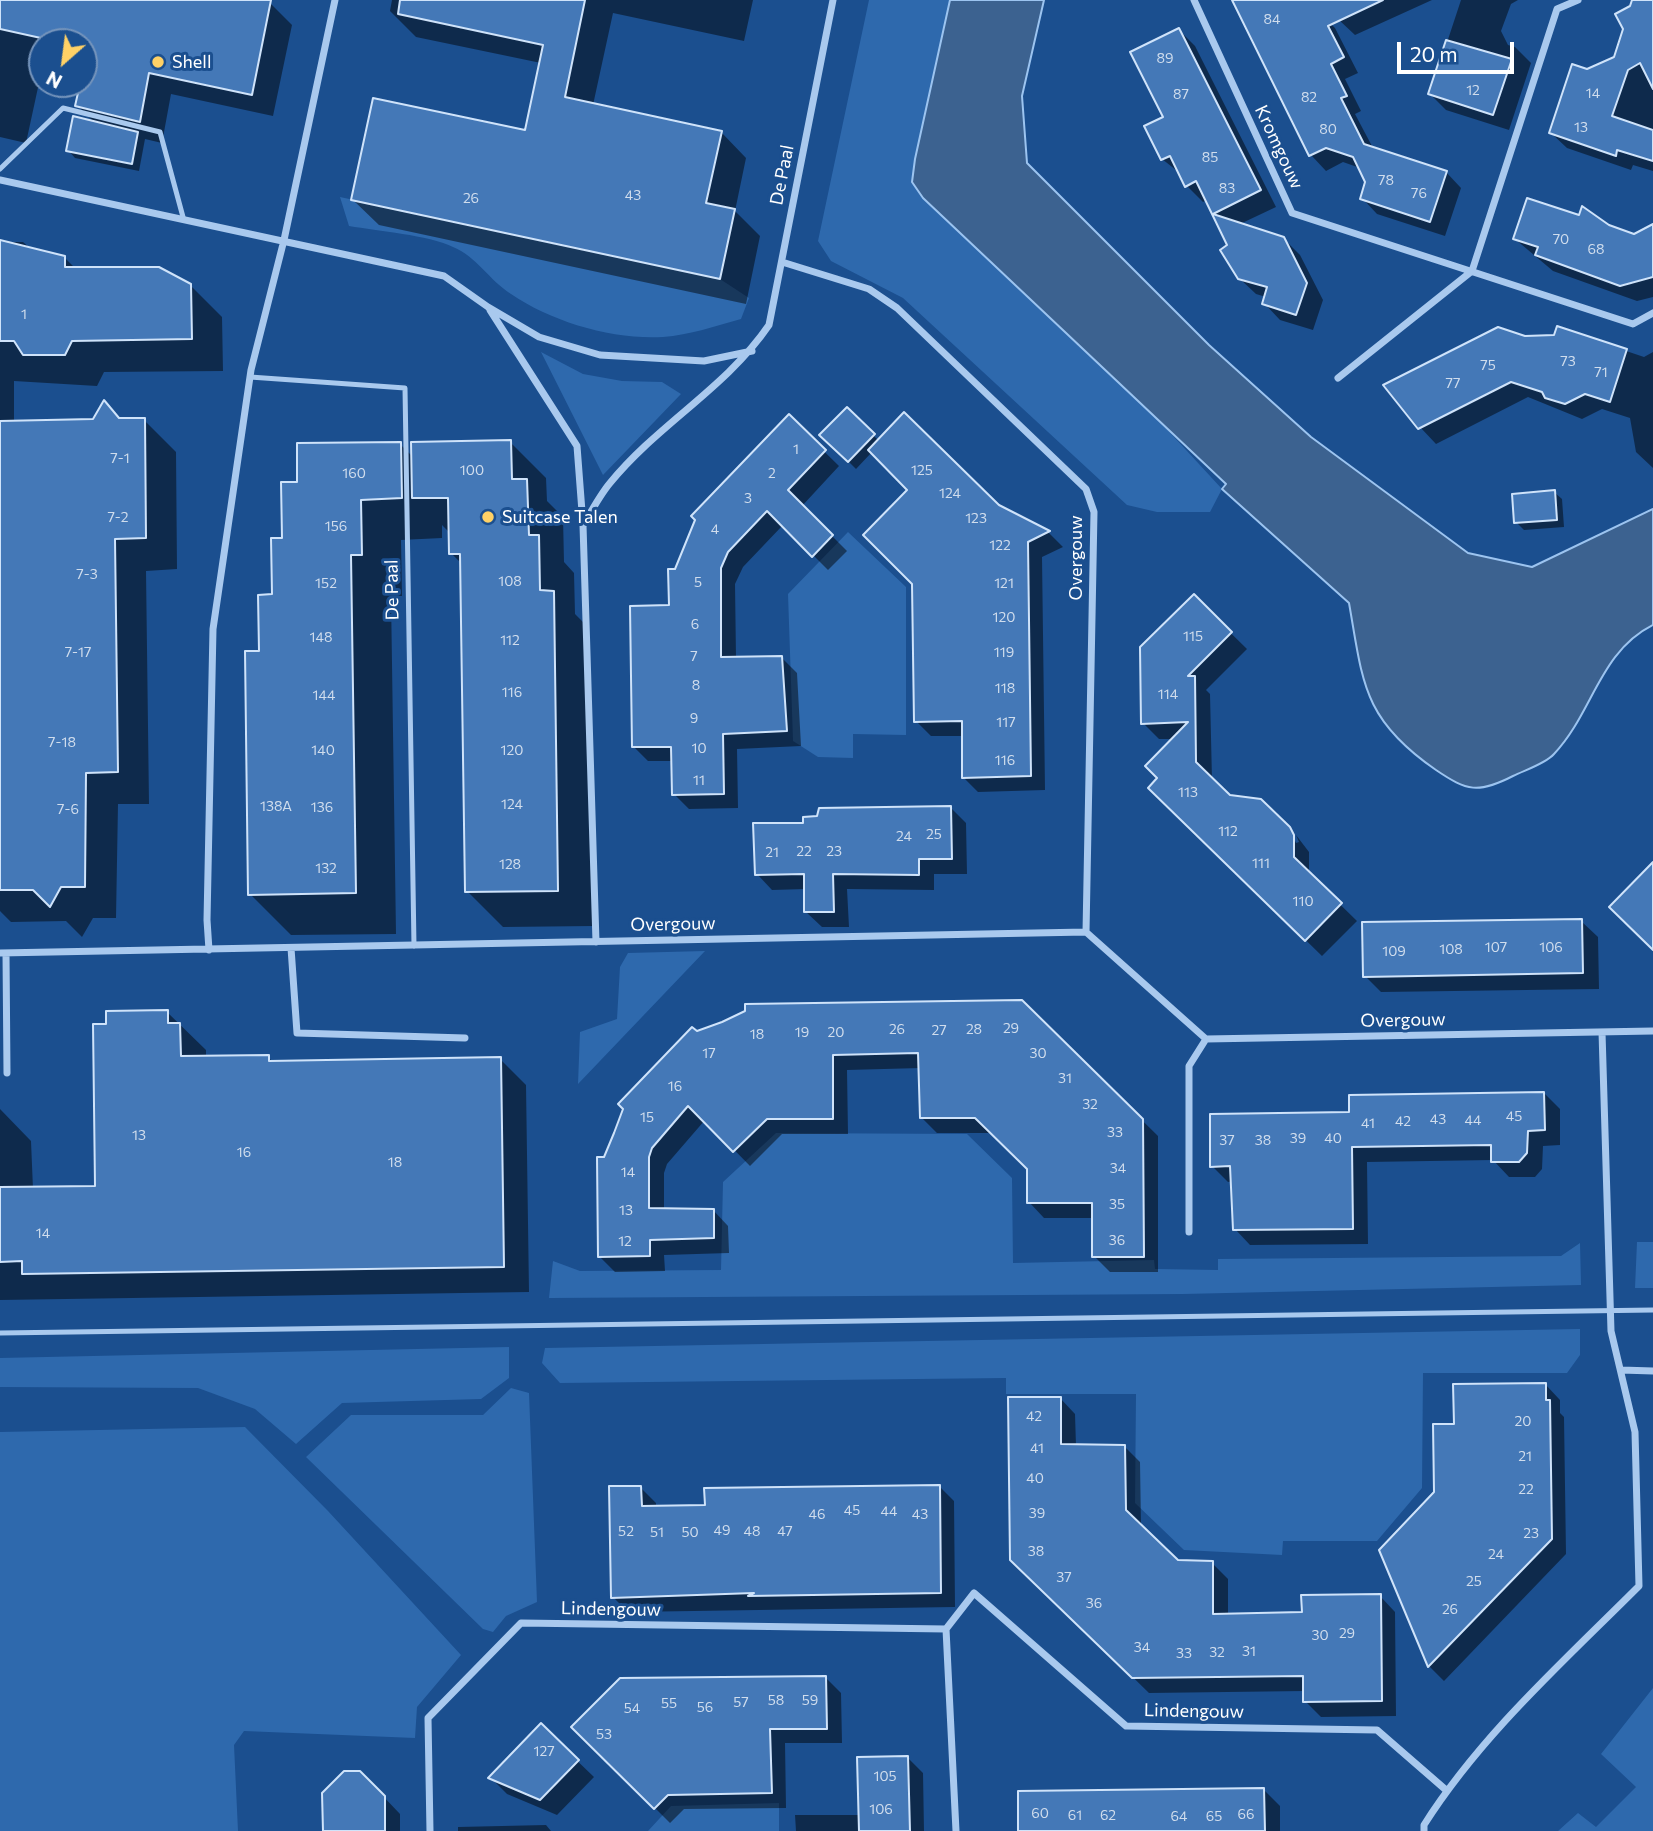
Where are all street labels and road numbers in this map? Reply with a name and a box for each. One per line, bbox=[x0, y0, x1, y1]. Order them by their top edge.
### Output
street label: Kromgouw bbox=[1250, 102, 1308, 192]
street label: De Paal bbox=[766, 143, 798, 207]
street label: Overgouw bbox=[1065, 515, 1087, 601]
street label: De Paal bbox=[381, 559, 403, 621]
street label: Overgouw bbox=[630, 912, 716, 936]
street label: Overgouw bbox=[1360, 1008, 1446, 1032]
street label: Lindengouw bbox=[561, 1597, 661, 1621]
street label: Lindengouw bbox=[1144, 1699, 1244, 1723]

